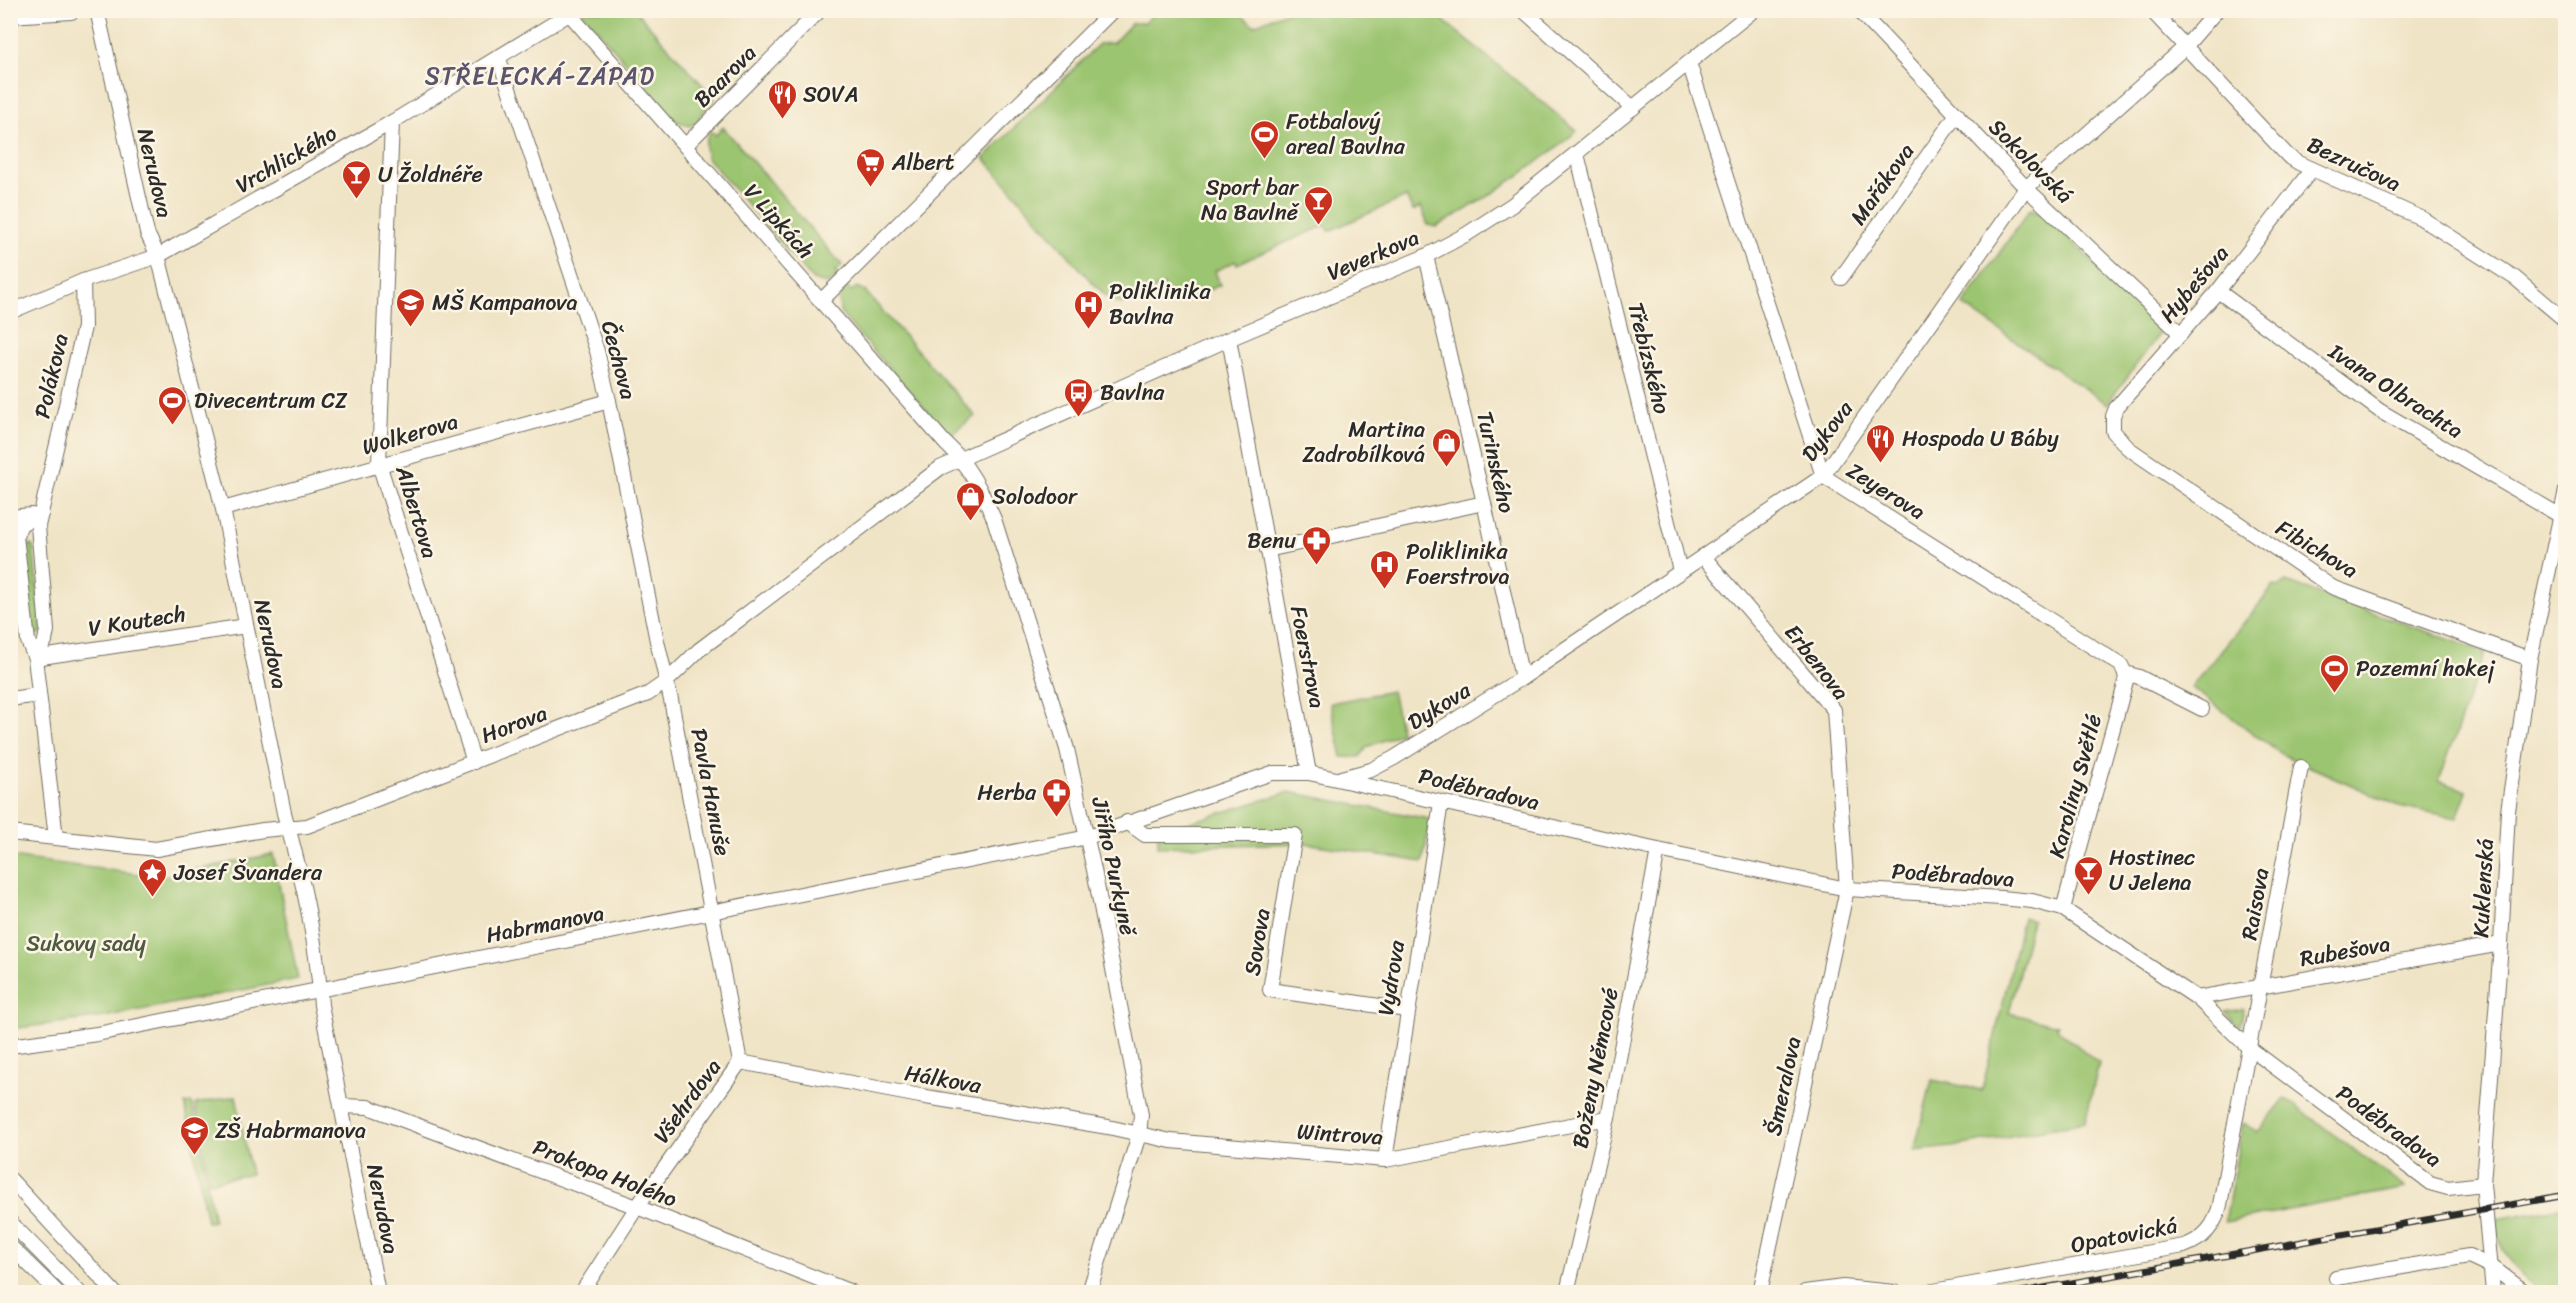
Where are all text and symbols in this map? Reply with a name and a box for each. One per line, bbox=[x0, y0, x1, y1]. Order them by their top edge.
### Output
street label: Baarova bbox=[684, 35, 766, 117]
district label: STŘELECKÁ-ZÁPAD bbox=[425, 55, 655, 97]
place label: SOVA bbox=[803, 75, 858, 114]
restaurant icon: SOVA bbox=[766, 78, 798, 120]
place label: Fotbalový areal Bavlna bbox=[1286, 102, 1406, 166]
street label: Sokolovská bbox=[1979, 109, 2083, 213]
street label: Vrchlického bbox=[228, 114, 344, 204]
sports icon: Fotbalový areal Bavlna bbox=[1249, 118, 1281, 160]
street label: Nerudova bbox=[126, 124, 184, 222]
street label: Bezručova bbox=[2301, 125, 2407, 203]
street label: Mařákova bbox=[1839, 135, 1925, 233]
place label: Albert bbox=[891, 143, 955, 182]
supermarket icon: Albert bbox=[855, 146, 887, 188]
place label: U Žoldnéře bbox=[378, 155, 483, 194]
bar icon: U Žoldnéře bbox=[341, 158, 373, 200]
place label: Sport bar Na Bavlně bbox=[1201, 168, 1300, 232]
street label: V Lipkách bbox=[734, 174, 824, 268]
bar icon: Sport bar Na Bavlně bbox=[1303, 184, 1335, 226]
street label: Veverkova bbox=[1321, 218, 1425, 292]
street label: Hybešova bbox=[2149, 236, 2239, 332]
place label: Poliklinika Bavlna bbox=[1109, 272, 1212, 336]
place label: MŠ Kampanova bbox=[432, 283, 578, 322]
school or university icon: MŠ Kampanova bbox=[395, 286, 427, 328]
hospital icon: Poliklinika Bavlna bbox=[1072, 288, 1104, 330]
street label: Třebízského bbox=[1616, 298, 1682, 418]
street label: Čechova bbox=[590, 316, 648, 404]
street label: Polákova bbox=[22, 330, 80, 422]
street label: Ivana Olbrachta bbox=[2320, 332, 2471, 449]
place label: Bavlna bbox=[1100, 373, 1165, 412]
bus stop icon: Bavlna bbox=[1063, 376, 1095, 418]
place label: Divecentrum CZ bbox=[194, 381, 348, 420]
sports icon: Divecentrum CZ bbox=[157, 384, 189, 426]
street label: Dykova bbox=[1791, 391, 1864, 470]
street label: Wolkerova bbox=[357, 402, 463, 466]
street label: Turinského bbox=[1465, 407, 1527, 517]
place label: Martina Zadrobílková bbox=[1302, 410, 1425, 474]
place label: Hospoda U Báby bbox=[1902, 419, 2059, 458]
restaurant icon: Hospoda U Báby bbox=[1865, 422, 1897, 464]
shop icon: Martina Zadrobílková bbox=[1430, 426, 1462, 468]
street label: Zeyerova bbox=[1839, 451, 1933, 531]
street label: Albertova bbox=[384, 460, 450, 563]
place label: Solodoor bbox=[992, 477, 1078, 516]
shop icon: Solodoor bbox=[955, 480, 987, 522]
street label: Fibichova bbox=[2268, 509, 2366, 589]
place label: Benu bbox=[1247, 521, 1296, 560]
pharmacy icon: Benu bbox=[1301, 524, 1333, 566]
place label: Poliklinika Foerstrova bbox=[1406, 532, 1510, 596]
hospital icon: Poliklinika Foerstrova bbox=[1369, 548, 1401, 590]
street label: V Koutech bbox=[86, 594, 188, 648]
street label: Nerudova bbox=[242, 595, 300, 693]
street label: Foerstrova bbox=[1279, 602, 1337, 712]
street label: Erbenova bbox=[1774, 615, 1860, 709]
place label: Pozemní hokej bbox=[2356, 649, 2496, 688]
sports icon: Pozemní hokej bbox=[2319, 652, 2351, 694]
street label: Dykova bbox=[1400, 671, 1479, 741]
street label: Horova bbox=[475, 694, 553, 754]
street label: Karoliny Světlé bbox=[2037, 710, 2113, 862]
street label: Pavla Hanuše bbox=[680, 725, 742, 859]
street label: Poděbradova bbox=[1415, 756, 1543, 822]
place label: Herba bbox=[977, 773, 1037, 812]
pharmacy icon: Herba bbox=[1041, 776, 1073, 818]
street label: Jiřího Purkyně bbox=[1080, 792, 1148, 940]
street label: Kuklenská bbox=[2461, 837, 2505, 939]
place label: Hostinec U Jelena bbox=[2109, 838, 2195, 902]
street label: Poděbradova bbox=[1890, 851, 2016, 899]
place label: Josef Švandera bbox=[173, 853, 323, 892]
bar icon: Hostinec U Jelena bbox=[2072, 854, 2104, 896]
place icon: Josef Švandera bbox=[137, 856, 169, 898]
street label: Raisova bbox=[2229, 865, 2281, 943]
street label: Habrmanova bbox=[483, 893, 607, 955]
street label: Sovova bbox=[1232, 906, 1282, 978]
park label: Sukovy sady bbox=[26, 924, 147, 963]
street label: Rubešova bbox=[2297, 924, 2393, 978]
street label: Vydrova bbox=[1366, 937, 1416, 1018]
street label: Boženy Němcové bbox=[1560, 984, 1630, 1152]
street label: Šmeralova bbox=[1753, 1033, 1813, 1139]
street label: Všehrdova bbox=[643, 1050, 731, 1152]
street label: Hálkova bbox=[902, 1053, 985, 1105]
street label: Poděbradova bbox=[2328, 1074, 2450, 1178]
place label: ZŠ Habrmanova bbox=[215, 1111, 366, 1150]
street label: Wintrova bbox=[1296, 1112, 1384, 1156]
school or university icon: ZŠ Habrmanova bbox=[178, 1114, 210, 1156]
street label: Prokopa Holého bbox=[527, 1128, 683, 1218]
street label: Nerudova bbox=[355, 1161, 411, 1257]
street label: Opatovická bbox=[2067, 1206, 2181, 1264]

